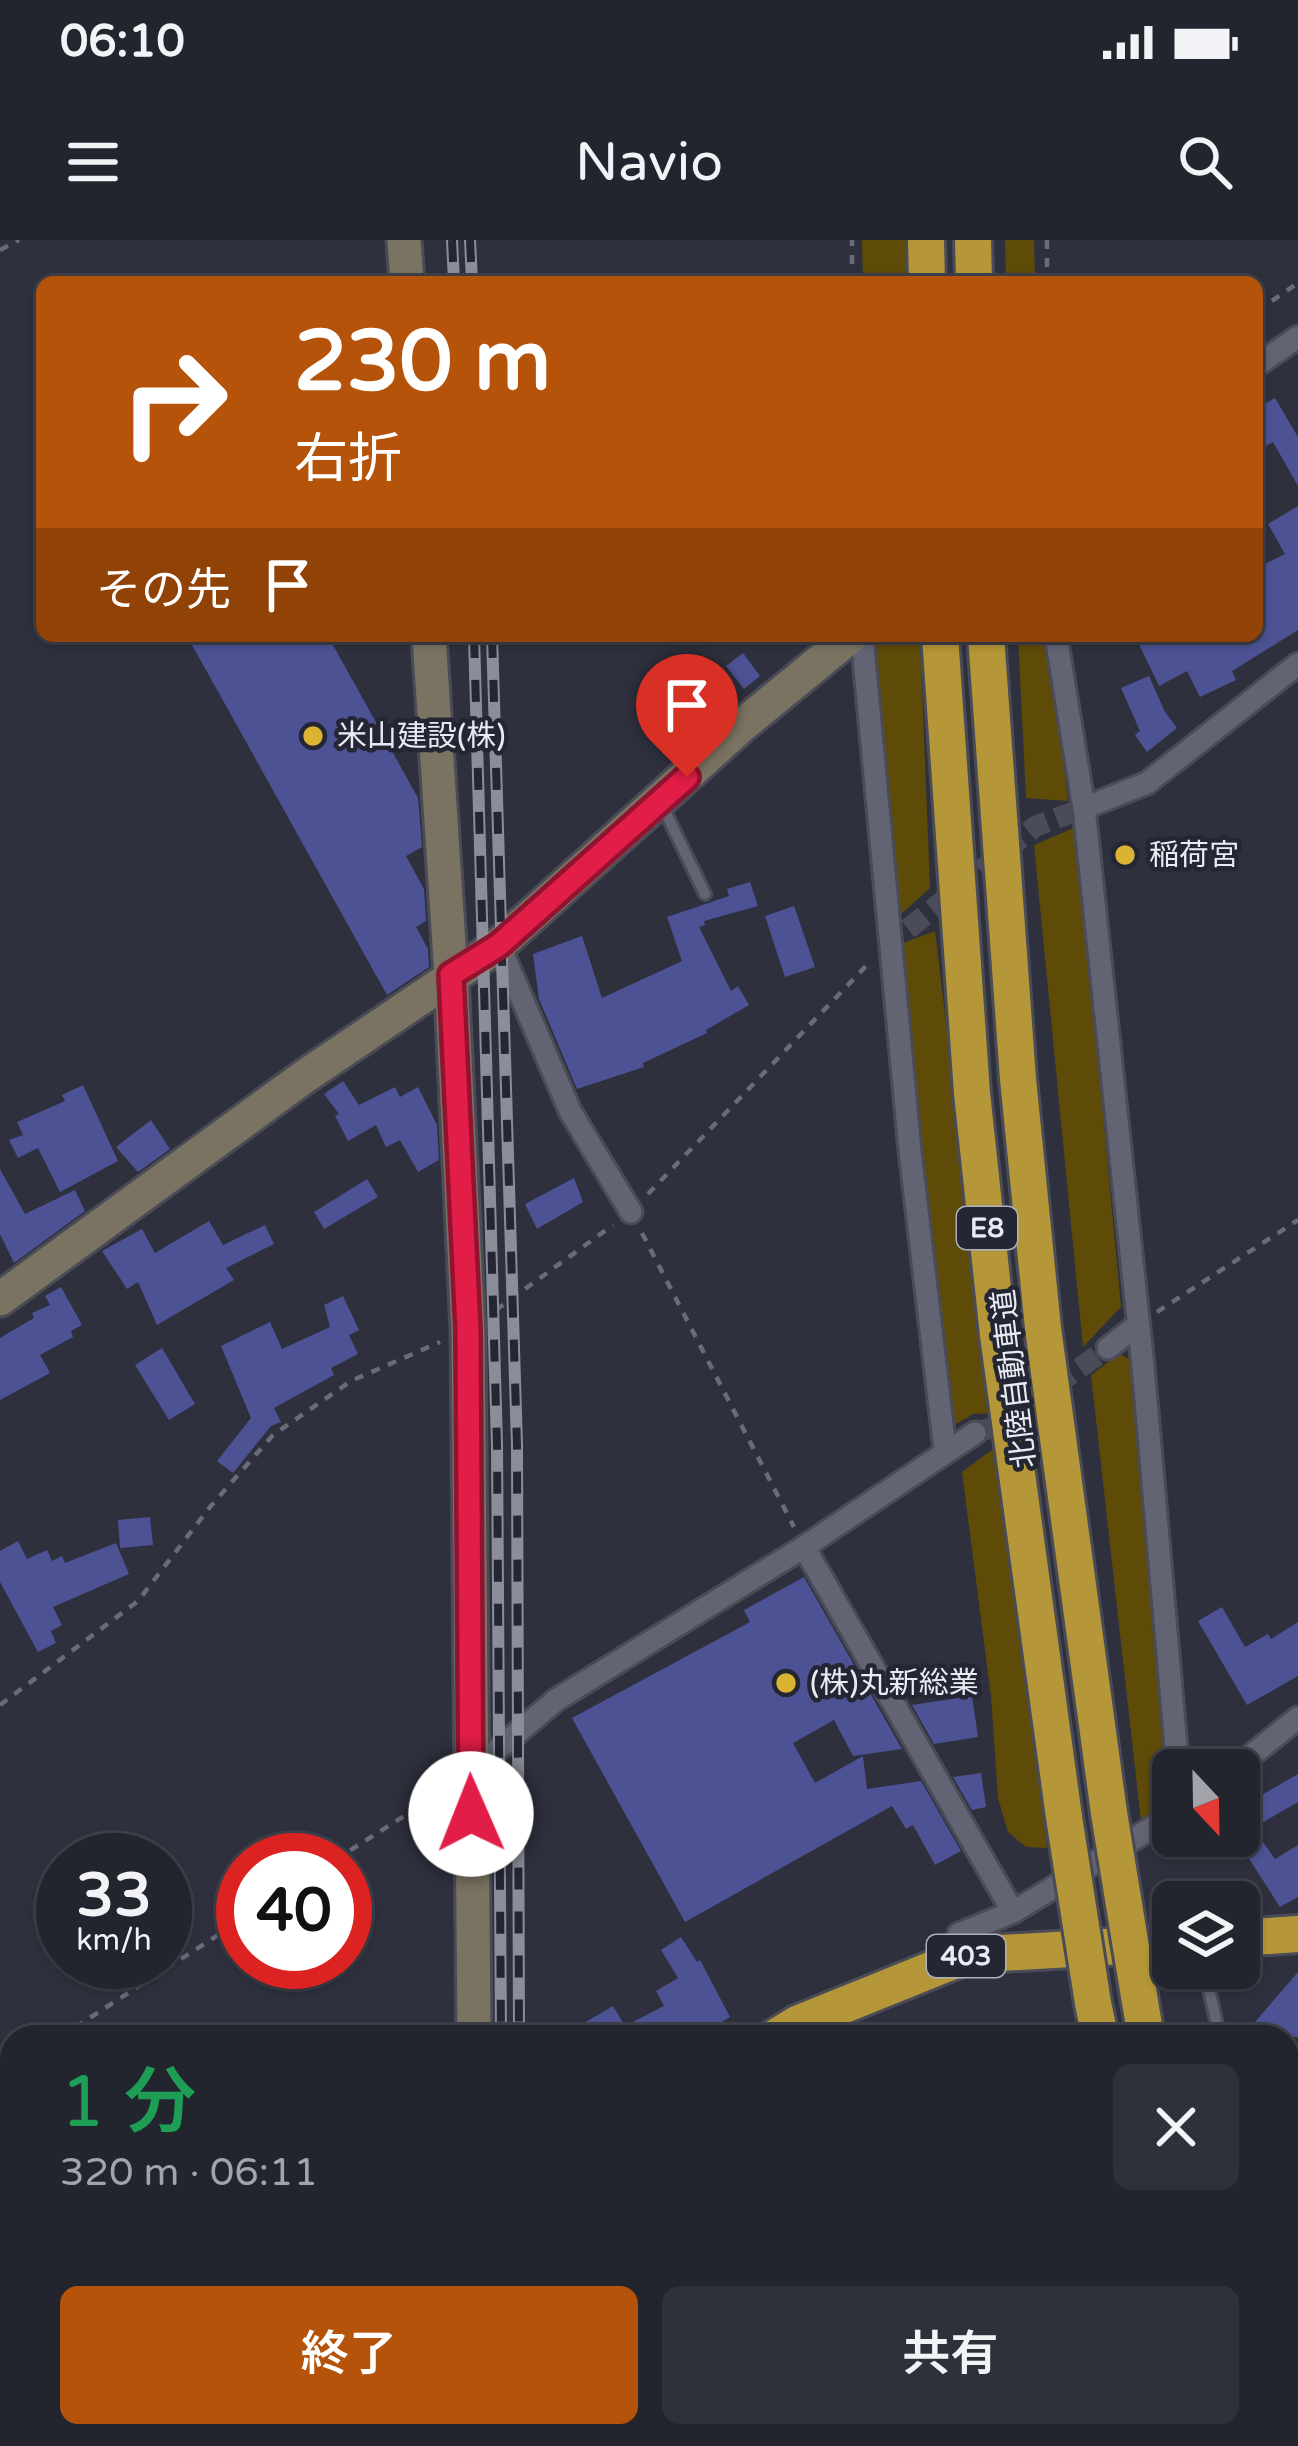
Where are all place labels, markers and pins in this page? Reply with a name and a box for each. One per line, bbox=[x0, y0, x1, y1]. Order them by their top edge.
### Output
pin bbox=[636, 654, 738, 777]
place label: 米山建設(株) bbox=[337, 718, 506, 755]
marker: 米山建設(株) bbox=[300, 723, 326, 749]
place label: 稲荷宮 bbox=[1149, 837, 1239, 874]
marker: 稲荷宮 bbox=[1112, 842, 1138, 868]
place label: (株)丸新総業 bbox=[810, 1665, 979, 1702]
marker: (株)丸新総業 bbox=[773, 1670, 799, 1696]

